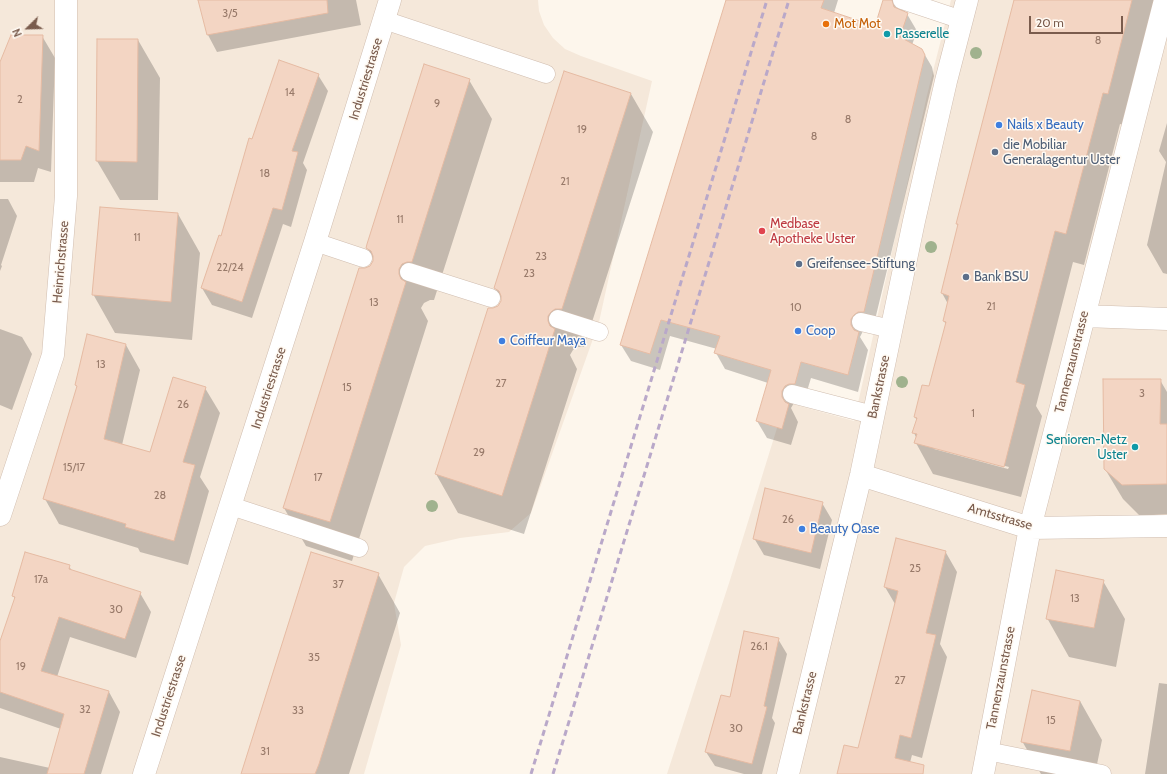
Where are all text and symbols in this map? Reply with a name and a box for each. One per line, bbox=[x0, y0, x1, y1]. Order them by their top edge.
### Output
house number: 3/5 bbox=[222, 7, 238, 21]
north arrow bbox=[8, 8, 48, 48]
scale bar bbox=[1031, 8, 1125, 34]
text: 20 m bbox=[1036, 15, 1064, 30]
place label: Mot Mot bbox=[834, 16, 881, 32]
marker: Mot Mot bbox=[821, 19, 831, 29]
text: N bbox=[9, 26, 25, 39]
place label: Passerelle bbox=[895, 26, 949, 42]
marker: Passerelle bbox=[882, 29, 892, 39]
house number: 8 bbox=[1095, 34, 1101, 48]
street label: Industriestrasse bbox=[346, 36, 386, 122]
house number: 14 bbox=[285, 86, 295, 100]
house number: 2 bbox=[17, 93, 23, 107]
house number: 9 bbox=[434, 97, 440, 111]
house number: 8 bbox=[845, 113, 851, 127]
place label: Nails x Beauty bbox=[1007, 117, 1084, 133]
marker: Nails x Beauty bbox=[994, 120, 1004, 130]
house number: 19 bbox=[577, 123, 587, 137]
house number: 8 bbox=[811, 130, 817, 144]
place label: die Mobiliar Generalagentur Uster bbox=[1003, 137, 1120, 168]
marker: die Mobiliar Generalagentur Uster bbox=[990, 147, 1000, 157]
house number: 18 bbox=[260, 167, 270, 181]
house number: 21 bbox=[560, 175, 570, 189]
house number: 11 bbox=[396, 213, 404, 227]
place label: Medbase Apotheke Uster bbox=[770, 216, 855, 247]
street label: Heinrichstrasse bbox=[50, 220, 72, 304]
marker: Medbase Apotheke Uster bbox=[757, 226, 767, 236]
house number: 11 bbox=[133, 231, 141, 245]
house number: 23 bbox=[535, 250, 547, 264]
place label: Greifensee-Stiftung bbox=[807, 256, 915, 272]
marker: Greifensee-Stiftung bbox=[794, 259, 804, 269]
house number: 22/24 bbox=[216, 261, 244, 275]
house number: 23 bbox=[523, 267, 535, 281]
place label: Bank BSU bbox=[974, 269, 1029, 285]
marker: Bank BSU bbox=[961, 272, 971, 282]
house number: 13 bbox=[369, 296, 379, 310]
house number: 21 bbox=[986, 300, 996, 314]
house number: 10 bbox=[790, 301, 802, 315]
street label: Tannenzaunstrasse bbox=[1052, 309, 1092, 415]
place label: Coop bbox=[806, 323, 835, 339]
marker: Coop bbox=[793, 326, 803, 336]
place label: Coiffeur Maya bbox=[510, 333, 586, 349]
marker: Coiffeur Maya bbox=[497, 336, 507, 346]
street label: Industriestrasse bbox=[248, 345, 290, 431]
street label: Bankstrasse bbox=[865, 354, 893, 420]
house number: 13 bbox=[96, 358, 106, 372]
house number: 27 bbox=[495, 377, 507, 391]
house number: 15 bbox=[342, 381, 352, 395]
house number: 3 bbox=[1139, 387, 1145, 401]
house number: 26 bbox=[177, 398, 189, 412]
house number: 1 bbox=[971, 407, 975, 421]
place label: Senioren-Netz Uster bbox=[1046, 432, 1127, 463]
marker: Senioren-Netz Uster bbox=[1130, 442, 1140, 452]
house number: 29 bbox=[473, 446, 485, 460]
house number: 15/17 bbox=[63, 461, 85, 475]
house number: 17 bbox=[313, 471, 323, 485]
house number: 28 bbox=[154, 489, 166, 503]
street label: Amtsstrasse bbox=[966, 500, 1034, 534]
house number: 26 bbox=[782, 513, 794, 527]
place label: Beauty Oase bbox=[810, 521, 880, 537]
marker: Beauty Oase bbox=[797, 524, 807, 534]
house number: 25 bbox=[909, 562, 921, 576]
house number: 17a bbox=[34, 573, 48, 587]
house number: 37 bbox=[332, 578, 344, 592]
house number: 13 bbox=[1070, 592, 1080, 606]
house number: 30 bbox=[109, 603, 123, 617]
street label: Tannenzaunstrasse bbox=[983, 625, 1019, 731]
house number: 26.1 bbox=[750, 640, 768, 654]
house number: 35 bbox=[308, 651, 320, 665]
street label: Industriestrasse bbox=[148, 653, 190, 739]
house number: 19 bbox=[16, 660, 26, 674]
street label: Bankstrasse bbox=[790, 670, 820, 736]
house number: 27 bbox=[894, 674, 906, 688]
house number: 32 bbox=[79, 703, 91, 717]
house number: 33 bbox=[292, 704, 304, 718]
house number: 15 bbox=[1046, 714, 1056, 728]
house number: 30 bbox=[729, 722, 743, 736]
house number: 31 bbox=[260, 745, 270, 759]

